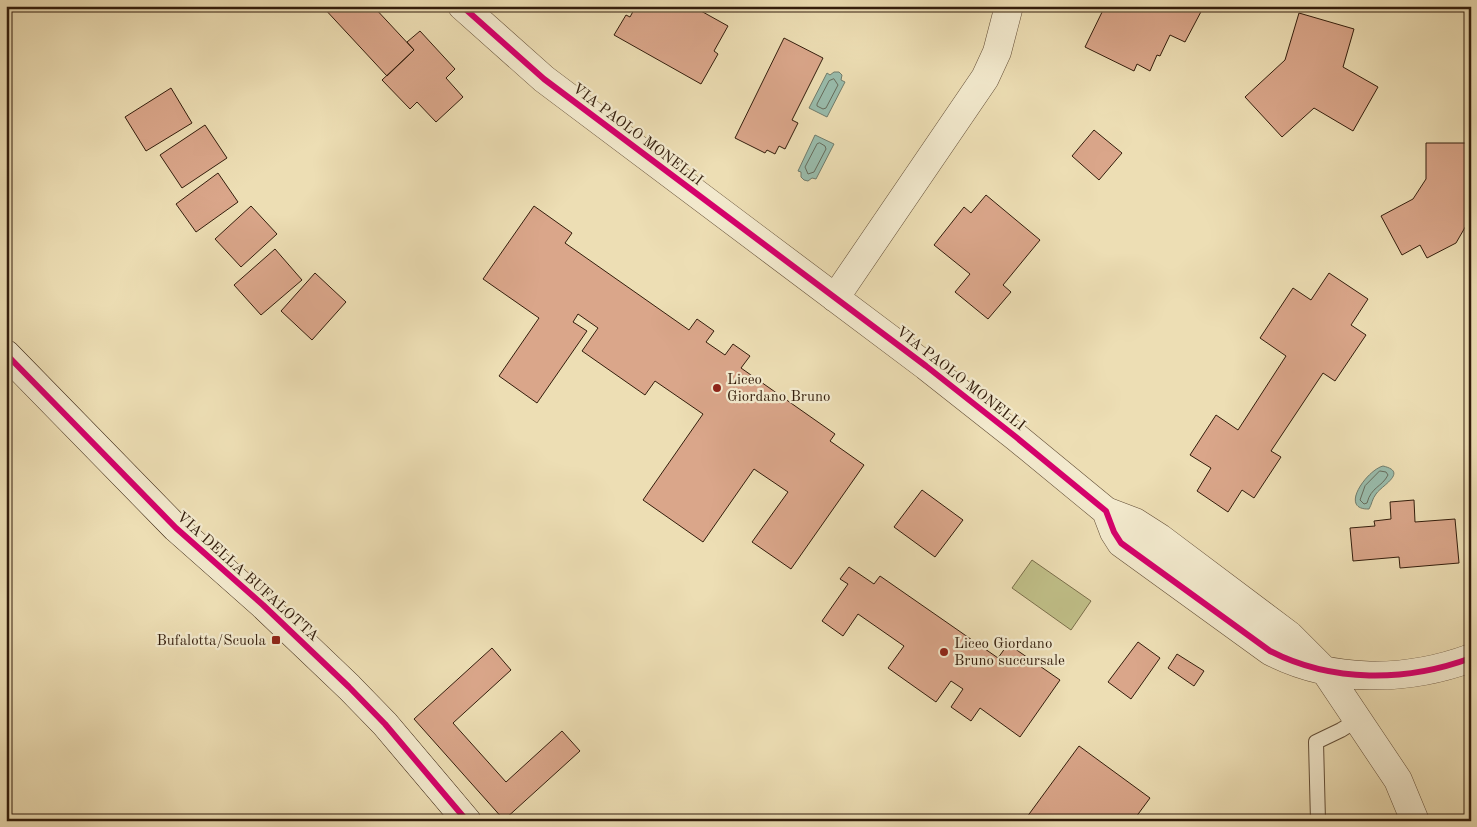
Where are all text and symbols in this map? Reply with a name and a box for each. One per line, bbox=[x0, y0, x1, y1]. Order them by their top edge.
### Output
street label: VIA PAOLO MONELLI bbox=[569, 81, 705, 189]
street label: VIA PAOLO MONELLI bbox=[893, 324, 1028, 434]
place label: Liceo Giordano Bruno bbox=[727, 373, 830, 405]
marker: Liceo Giordano Bruno bbox=[711, 382, 723, 394]
street label: VIA DELLA BUFALOTTA bbox=[173, 510, 321, 645]
place label: Bufalotta/Scuola bbox=[156, 634, 267, 649]
marker: Bufalotta/Scuola bbox=[270, 634, 282, 646]
place label: Liceo Giordano Bruno succursale bbox=[954, 637, 1065, 669]
marker: Liceo Giordano Bruno succursale bbox=[938, 646, 950, 658]

